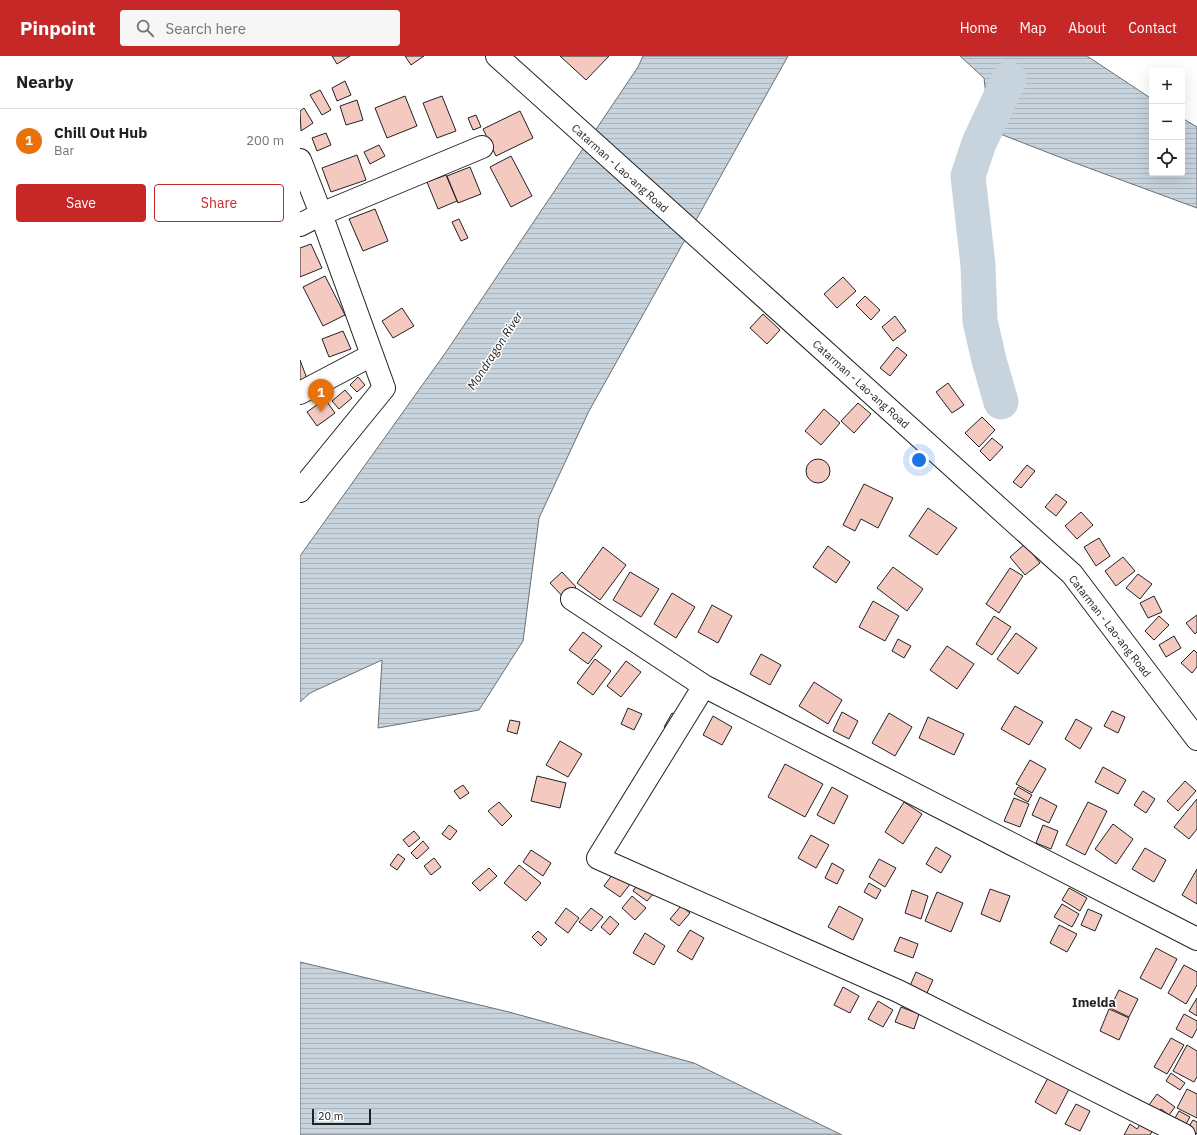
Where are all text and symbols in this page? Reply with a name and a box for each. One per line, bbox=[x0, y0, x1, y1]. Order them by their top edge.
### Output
search box bbox=[120, 10, 400, 46]
text: Pinpoint bbox=[20, 16, 96, 40]
icon: search bbox=[134, 17, 156, 39]
text: Search here bbox=[166, 19, 246, 38]
text: Home bbox=[960, 19, 997, 37]
text: Map bbox=[1019, 19, 1046, 37]
text: About bbox=[1068, 19, 1106, 37]
text: Contact bbox=[1128, 19, 1177, 37]
map controls bbox=[1149, 68, 1185, 176]
button: + bbox=[1149, 68, 1185, 104]
text: Nearby bbox=[16, 71, 74, 93]
button: − bbox=[1149, 104, 1185, 140]
street label: Catarman - Lao-ang Road bbox=[569, 121, 671, 215]
text: Chill Out Hub bbox=[54, 123, 147, 142]
text: 1 bbox=[25, 132, 33, 149]
text: 200 m bbox=[246, 132, 284, 149]
button: locate bbox=[1149, 140, 1185, 176]
text: Bar bbox=[54, 142, 74, 159]
button: Save bbox=[16, 184, 146, 222]
button: Share bbox=[154, 184, 284, 222]
water label: Mondragon River bbox=[464, 308, 526, 393]
street label: Catarman - Lao-ang Road bbox=[810, 337, 912, 431]
pin: 1 bbox=[308, 379, 334, 412]
your location bbox=[909, 450, 929, 470]
street label: Catarman - Lao-ang Road bbox=[1066, 572, 1154, 680]
district label: Imelda bbox=[1072, 994, 1116, 1011]
scale bar bbox=[312, 1107, 371, 1126]
text: 20 m bbox=[318, 1109, 343, 1123]

